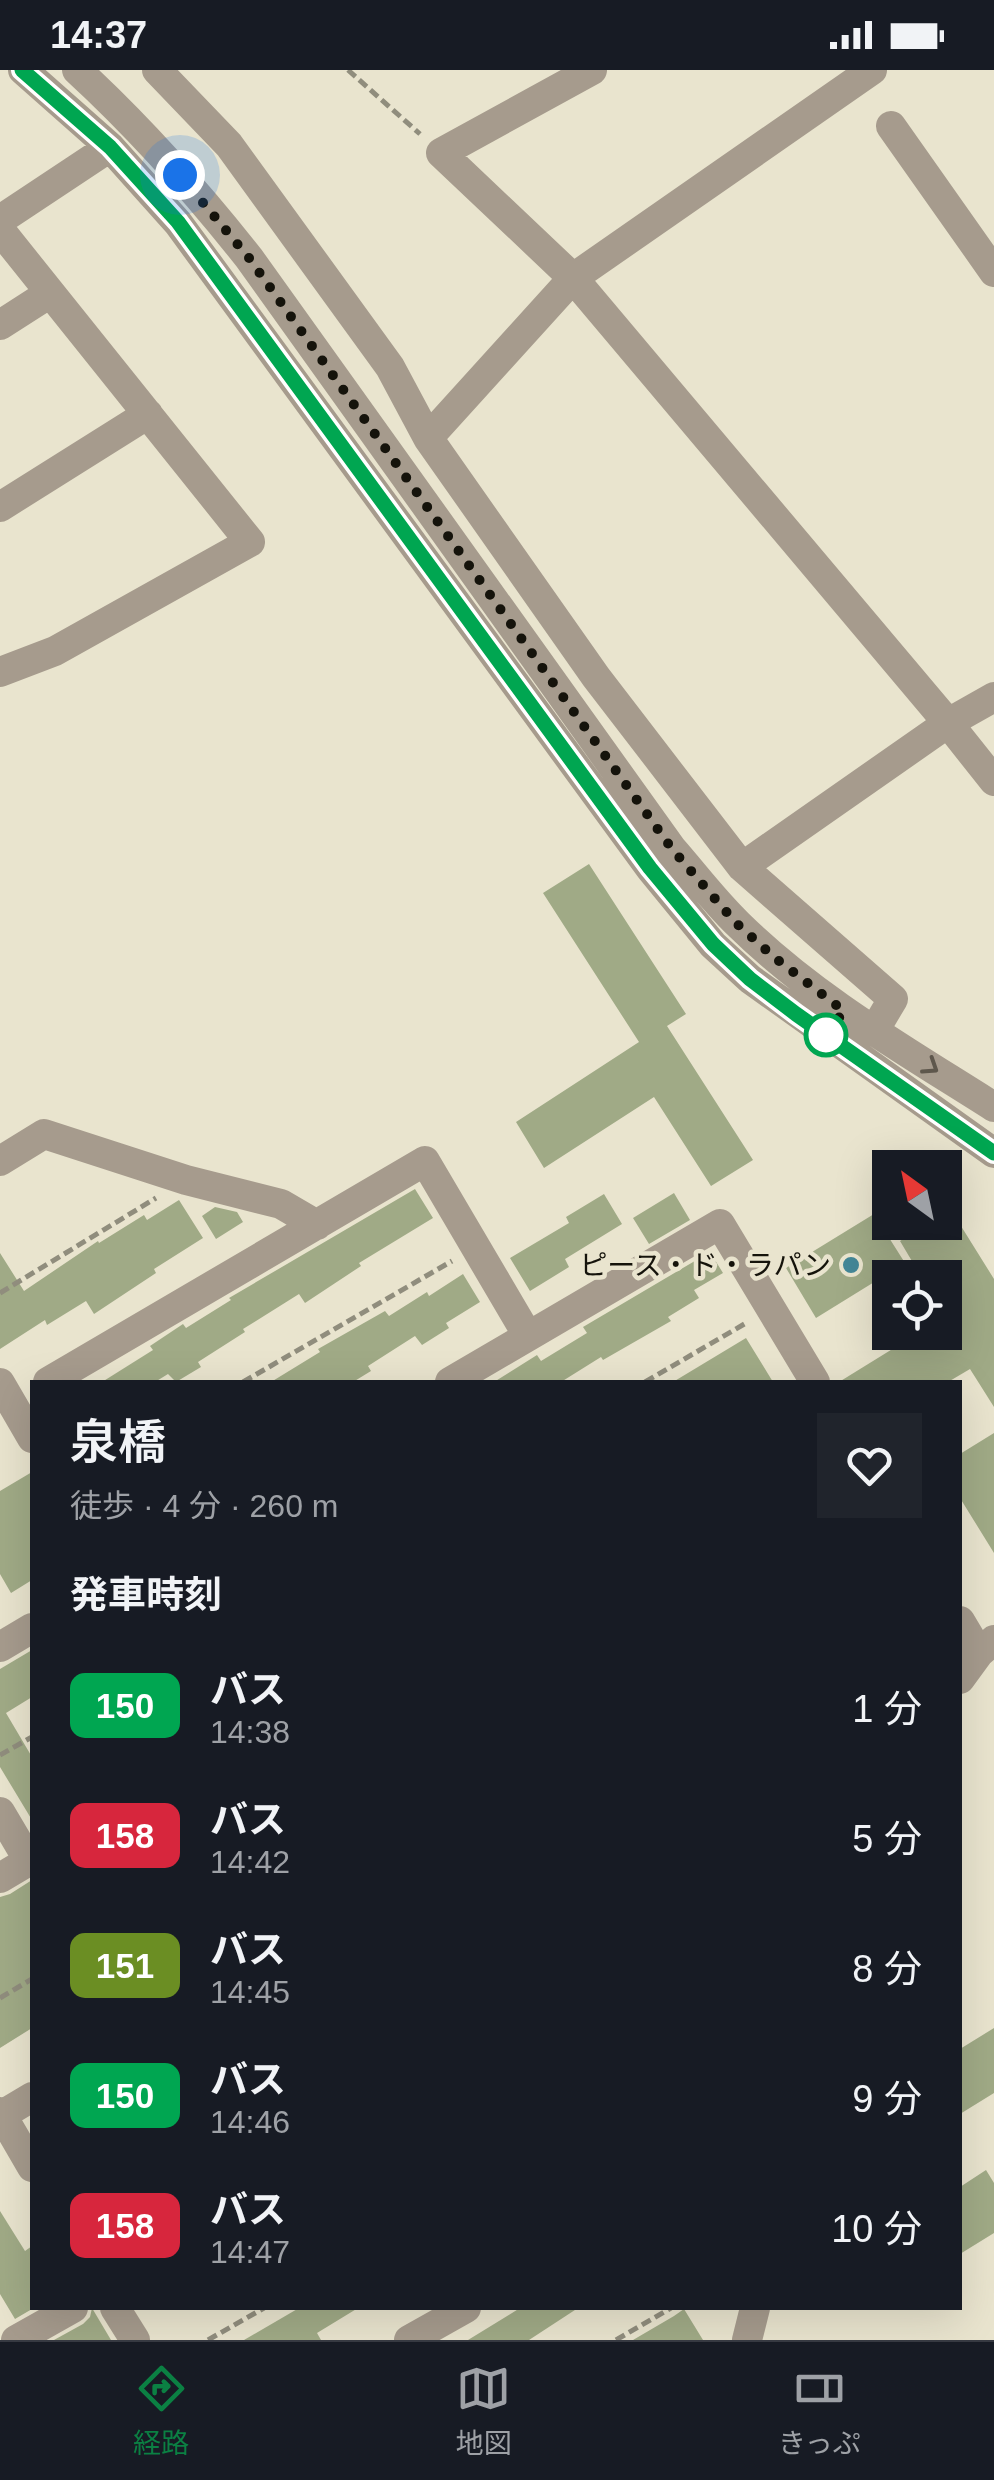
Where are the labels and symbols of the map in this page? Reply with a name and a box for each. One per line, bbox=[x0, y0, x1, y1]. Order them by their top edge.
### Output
your location bbox=[155, 150, 205, 200]
unlabelled marker bbox=[805, 1014, 847, 1056]
one-way arrow bbox=[920, 1054, 938, 1073]
north arrow bbox=[872, 1150, 962, 1240]
place label: ピース・ド・ラパン bbox=[579, 1250, 831, 1281]
marker: ピース・ド・ラパン bbox=[840, 1254, 862, 1276]

